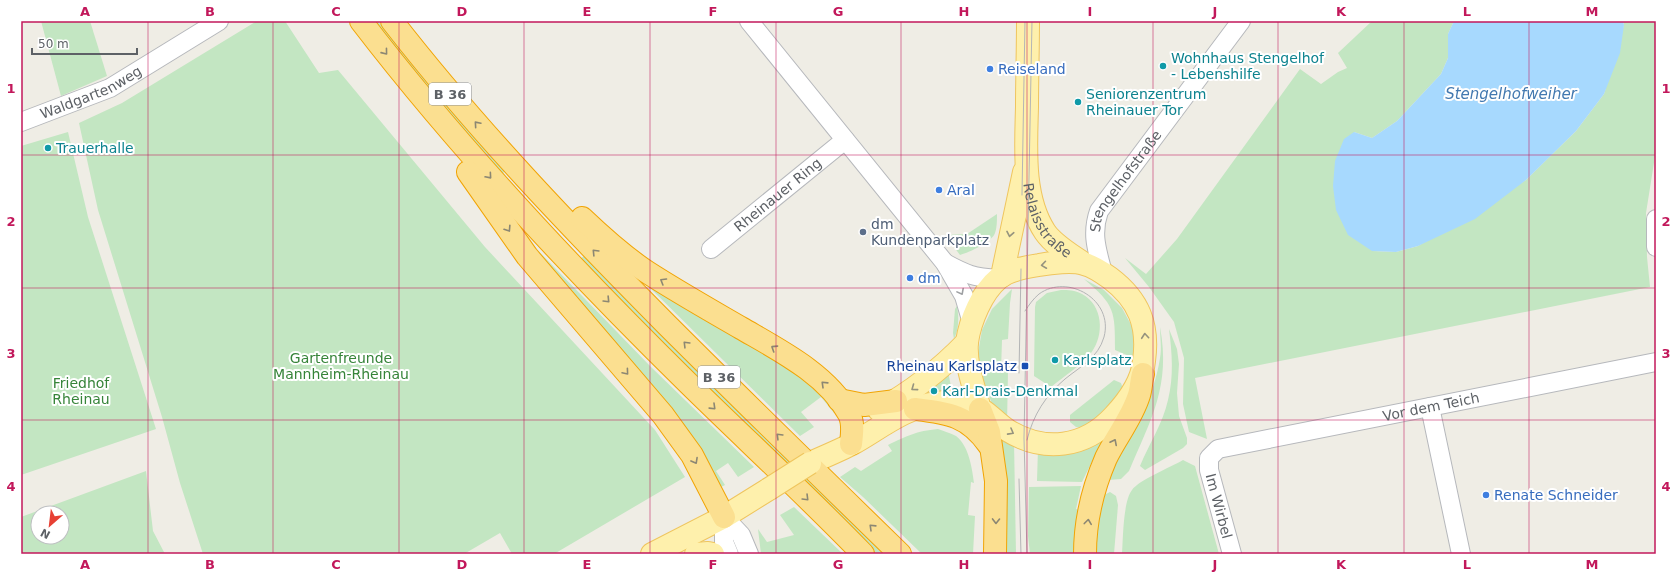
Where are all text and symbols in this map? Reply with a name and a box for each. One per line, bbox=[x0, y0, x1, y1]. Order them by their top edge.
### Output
text: A bbox=[80, 4, 90, 19]
text: B bbox=[205, 4, 215, 19]
text: C bbox=[331, 4, 341, 19]
text: D bbox=[457, 4, 468, 19]
text: E bbox=[583, 4, 591, 19]
text: F bbox=[709, 4, 717, 19]
text: G bbox=[833, 4, 843, 19]
text: H bbox=[959, 4, 969, 19]
text: I bbox=[1088, 4, 1092, 19]
text: J bbox=[1212, 4, 1217, 19]
text: K bbox=[1336, 4, 1347, 19]
text: L bbox=[1463, 4, 1471, 19]
text: M bbox=[1586, 4, 1598, 19]
scale bar bbox=[32, 30, 137, 56]
text: 50 m bbox=[38, 37, 69, 51]
one-way arrow bbox=[380, 47, 387, 54]
place label: Wohnhaus Stengelhof - Lebenshilfe bbox=[1171, 50, 1325, 82]
place label: Reiseland bbox=[998, 61, 1066, 77]
marker: Wohnhaus Stengelhof - Lebenshilfe bbox=[1158, 61, 1168, 71]
street label: Waldgartenweg bbox=[38, 63, 144, 122]
marker: Reiseland bbox=[985, 64, 995, 74]
text: 1 bbox=[6, 81, 16, 96]
text: 1 bbox=[1661, 81, 1671, 96]
road number: B 36 bbox=[429, 83, 471, 105]
water label: Stengelhofweiher bbox=[1445, 85, 1578, 103]
place label: Seniorenzentrum Rheinauer Tor bbox=[1086, 86, 1206, 118]
marker: Seniorenzentrum Rheinauer Tor bbox=[1073, 97, 1083, 107]
one-way arrow bbox=[475, 121, 482, 129]
street label: Stengelhofstraße bbox=[1087, 127, 1165, 233]
place label: Trauerhalle bbox=[55, 140, 134, 156]
marker: Trauerhalle bbox=[43, 143, 53, 153]
street label: Rheinauer Ring bbox=[731, 155, 825, 235]
one-way arrow bbox=[484, 171, 491, 178]
place label: Aral bbox=[947, 182, 975, 198]
street label: Relaisstraße bbox=[1020, 182, 1075, 261]
marker: Aral bbox=[934, 185, 944, 195]
text: 2 bbox=[6, 214, 16, 229]
text: 2 bbox=[1661, 214, 1671, 229]
place label: dm Kundenparkplatz bbox=[871, 216, 989, 248]
one-way arrow bbox=[503, 225, 511, 232]
marker: dm Kundenparkplatz bbox=[858, 227, 868, 237]
one-way arrow bbox=[1006, 230, 1015, 237]
one-way arrow bbox=[592, 249, 600, 257]
one-way arrow bbox=[1041, 260, 1047, 269]
place label: dm bbox=[918, 270, 941, 286]
marker: dm bbox=[905, 273, 915, 283]
one-way arrow bbox=[660, 279, 667, 286]
one-way arrow bbox=[956, 288, 964, 295]
one-way arrow bbox=[602, 295, 610, 303]
one-way arrow bbox=[1141, 333, 1150, 339]
one-way arrow bbox=[683, 342, 691, 349]
one-way arrow bbox=[771, 345, 778, 353]
text: 3 bbox=[6, 346, 16, 361]
text: 3 bbox=[1661, 346, 1671, 361]
park label: Gartenfreunde Mannheim-Rheinau bbox=[273, 350, 409, 382]
place label: Karlsplatz bbox=[1063, 352, 1132, 368]
marker: Karlsplatz bbox=[1050, 355, 1060, 365]
place label: Rheinau Karlsplatz bbox=[886, 358, 1017, 374]
marker: Rheinau Karlsplatz bbox=[1020, 361, 1030, 371]
road number: B 36 bbox=[698, 366, 740, 388]
one-way arrow bbox=[621, 367, 628, 374]
park label: Friedhof Rheinau bbox=[52, 375, 110, 407]
one-way arrow bbox=[821, 381, 829, 389]
one-way arrow bbox=[911, 383, 918, 391]
place label: Karl-Drais-Denkmal bbox=[942, 383, 1078, 399]
marker: Karl-Drais-Denkmal bbox=[929, 386, 939, 396]
street label: Vor dem Teich bbox=[1381, 389, 1481, 424]
one-way arrow bbox=[708, 402, 716, 410]
one-way arrow bbox=[1007, 427, 1014, 434]
one-way arrow bbox=[776, 433, 784, 441]
one-way arrow bbox=[1110, 439, 1117, 446]
one-way arrow bbox=[691, 457, 698, 464]
street label: Im Wirbel bbox=[1203, 472, 1235, 540]
text: 4 bbox=[6, 479, 16, 494]
text: 4 bbox=[1661, 479, 1671, 494]
place label: Renate Schneider bbox=[1494, 487, 1618, 503]
marker: Renate Schneider bbox=[1481, 490, 1491, 500]
one-way arrow bbox=[802, 493, 809, 501]
north arrow bbox=[30, 505, 70, 545]
one-way arrow bbox=[992, 518, 1000, 524]
one-way arrow bbox=[1083, 519, 1092, 526]
one-way arrow bbox=[869, 524, 877, 532]
text: N bbox=[38, 525, 53, 541]
text: A bbox=[80, 557, 90, 572]
text: B bbox=[205, 557, 215, 572]
text: C bbox=[331, 557, 341, 572]
text: D bbox=[457, 557, 468, 572]
text: E bbox=[583, 557, 591, 572]
text: F bbox=[709, 557, 717, 572]
text: G bbox=[833, 557, 843, 572]
text: H bbox=[959, 557, 969, 572]
text: I bbox=[1088, 557, 1092, 572]
text: J bbox=[1212, 557, 1217, 572]
text: K bbox=[1336, 557, 1347, 572]
text: L bbox=[1463, 557, 1471, 572]
text: M bbox=[1586, 557, 1598, 572]

